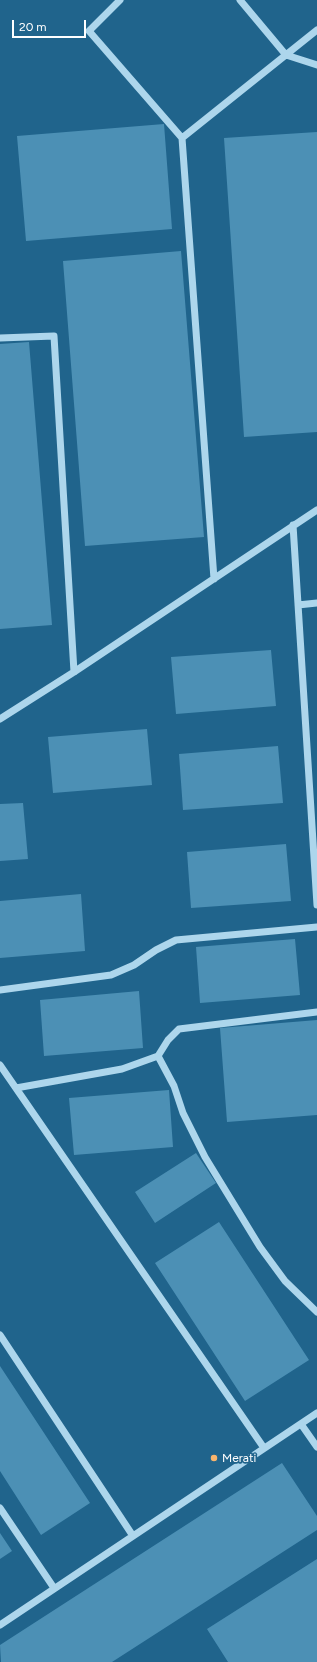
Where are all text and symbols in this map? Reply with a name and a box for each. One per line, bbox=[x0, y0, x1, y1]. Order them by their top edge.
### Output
scale bar bbox=[14, 12, 88, 38]
text: 20 m bbox=[19, 20, 47, 34]
place label: Merati bbox=[222, 1451, 256, 1465]
marker: Merati bbox=[209, 1453, 219, 1463]

